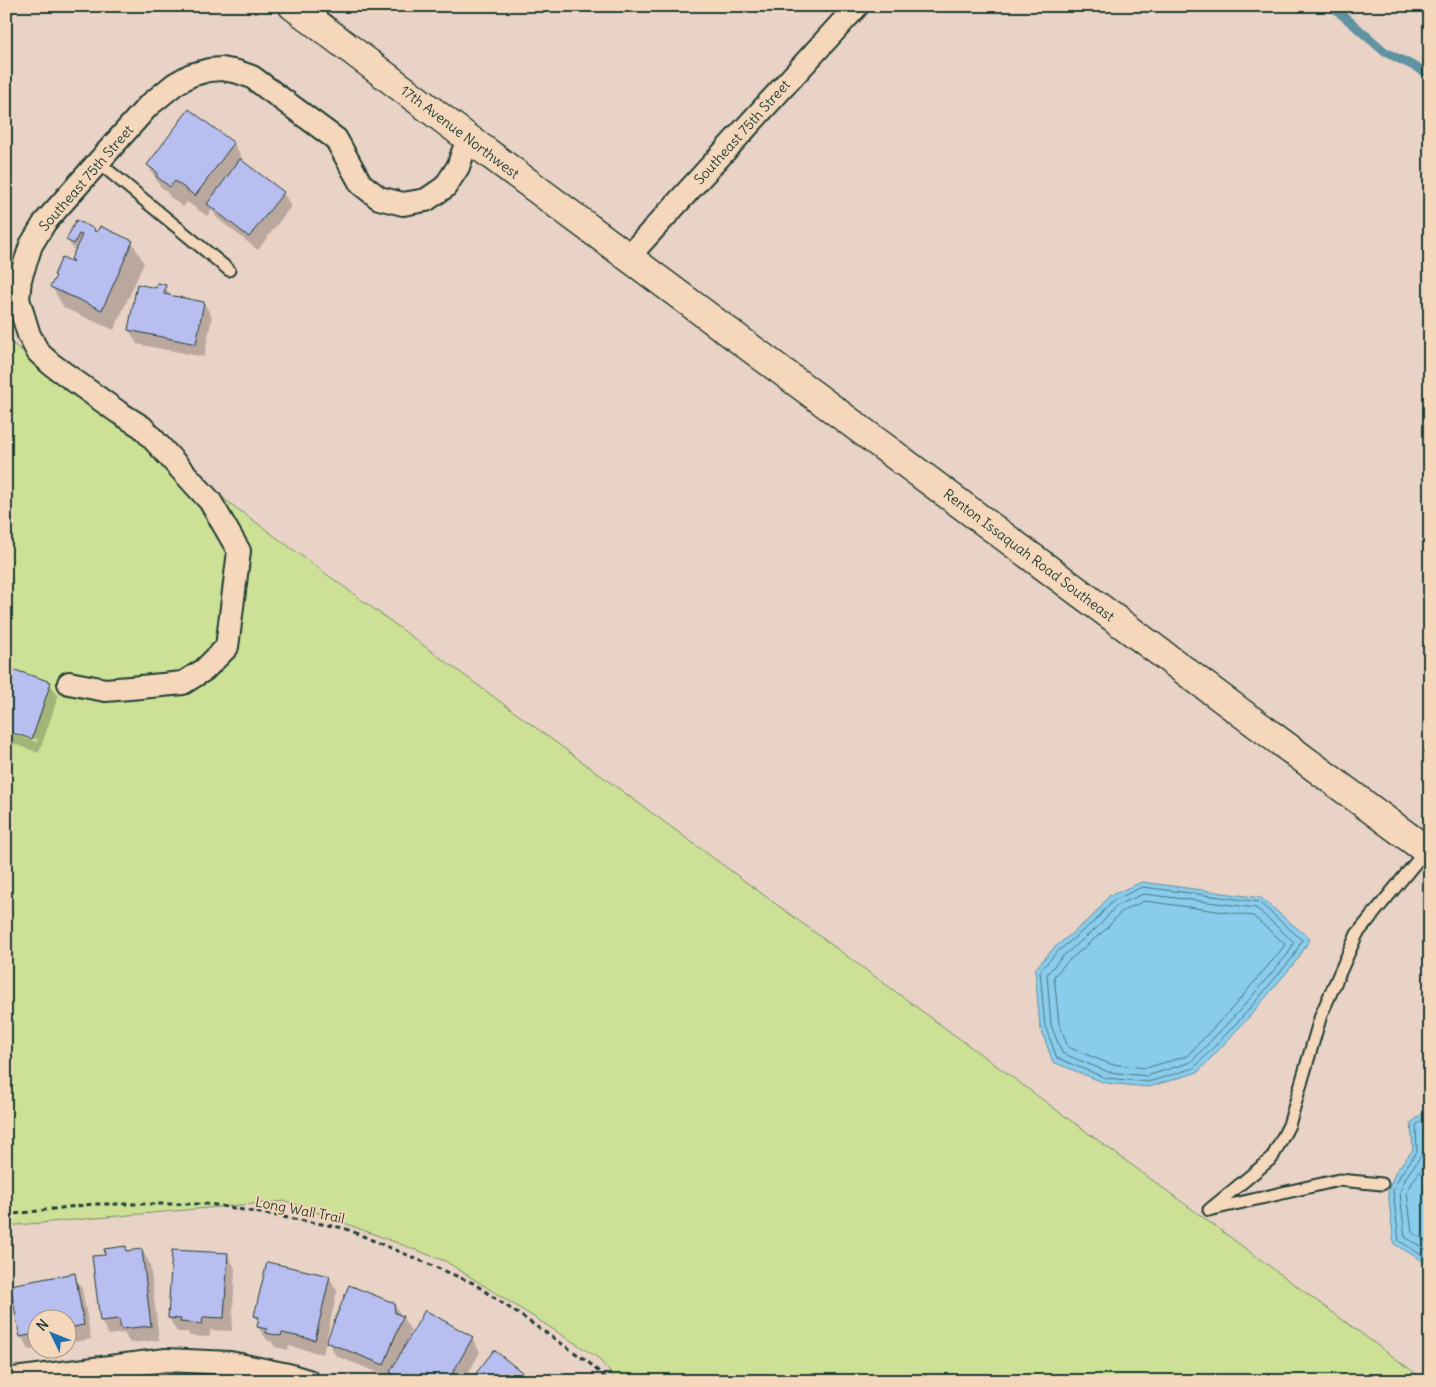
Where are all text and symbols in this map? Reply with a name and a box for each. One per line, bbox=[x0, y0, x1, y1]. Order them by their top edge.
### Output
street label: Southeast 75th Street bbox=[690, 76, 794, 188]
street label: 17th Avenue Northwest bbox=[397, 81, 523, 183]
street label: Southeast 75th Street bbox=[35, 121, 137, 235]
street label: Renton Issaquah Road Southeast bbox=[940, 485, 1118, 625]
street label: Long Wall Trail bbox=[254, 1193, 346, 1227]
north arrow bbox=[28, 1310, 78, 1360]
text: N bbox=[33, 1315, 52, 1335]

